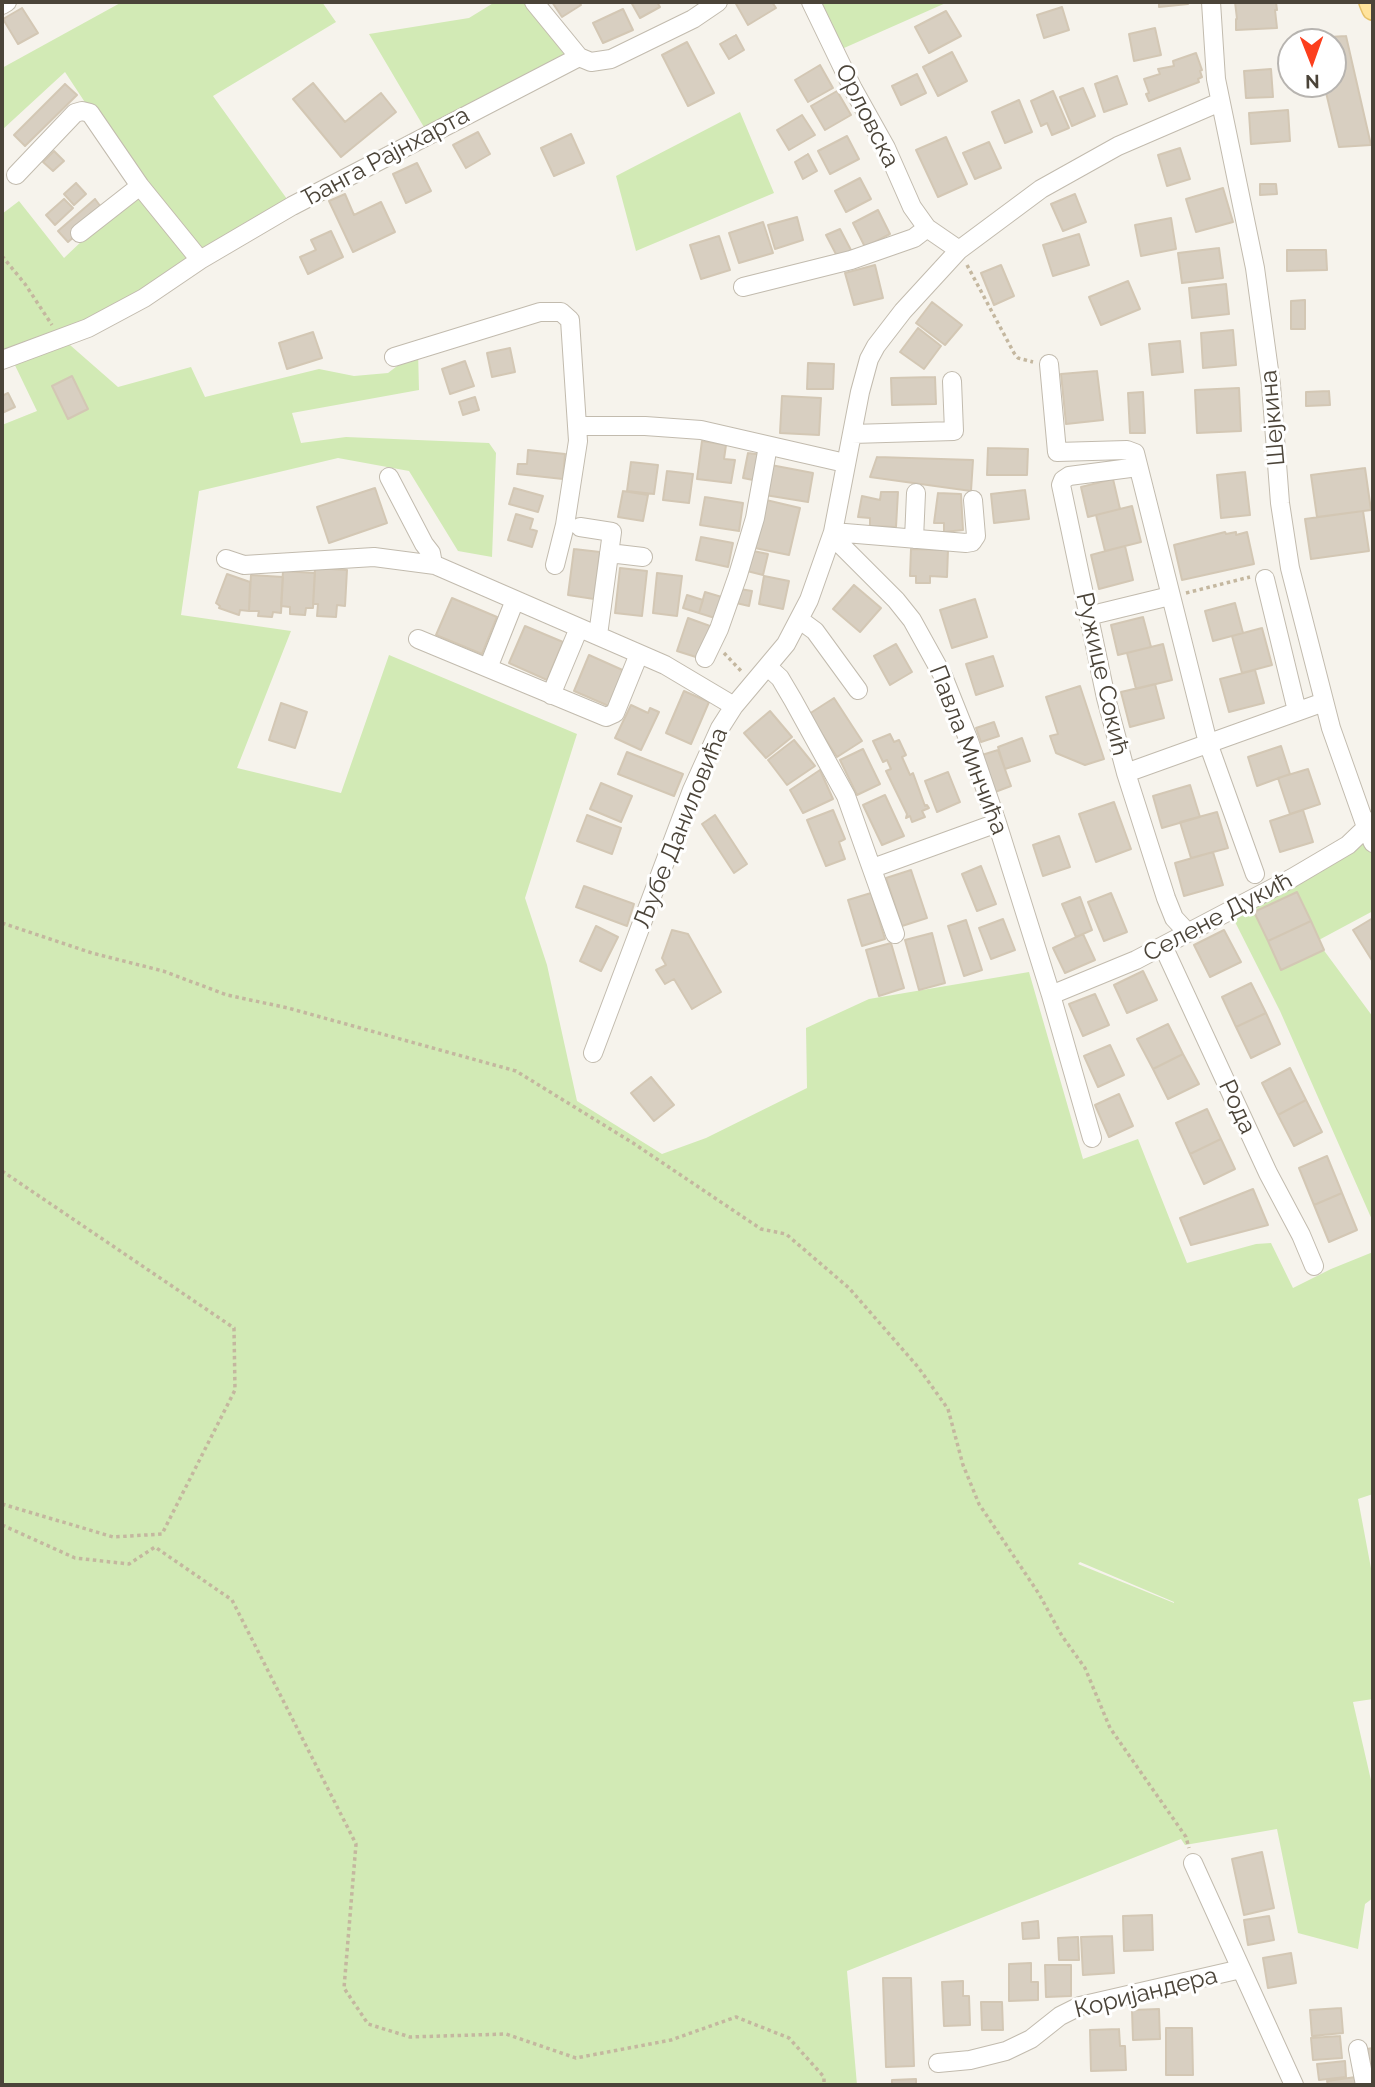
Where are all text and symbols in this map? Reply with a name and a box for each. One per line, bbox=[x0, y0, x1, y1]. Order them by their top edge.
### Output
north arrow bbox=[1277, 28, 1347, 98]
street label: Орловска bbox=[829, 59, 905, 173]
text: N bbox=[1305, 71, 1320, 93]
street label: Ђанга Рајнхарта bbox=[298, 101, 474, 213]
street label: Шејкина bbox=[1254, 369, 1292, 467]
street label: Ружице Сокић bbox=[1069, 590, 1135, 758]
street label: Павла Минчића bbox=[922, 661, 1014, 839]
street label: Љубе Даниловића bbox=[628, 724, 734, 932]
street label: Селене Дукић bbox=[1139, 866, 1297, 968]
street label: Рода bbox=[1212, 1075, 1262, 1139]
street label: Коријандера bbox=[1072, 1961, 1220, 2025]

